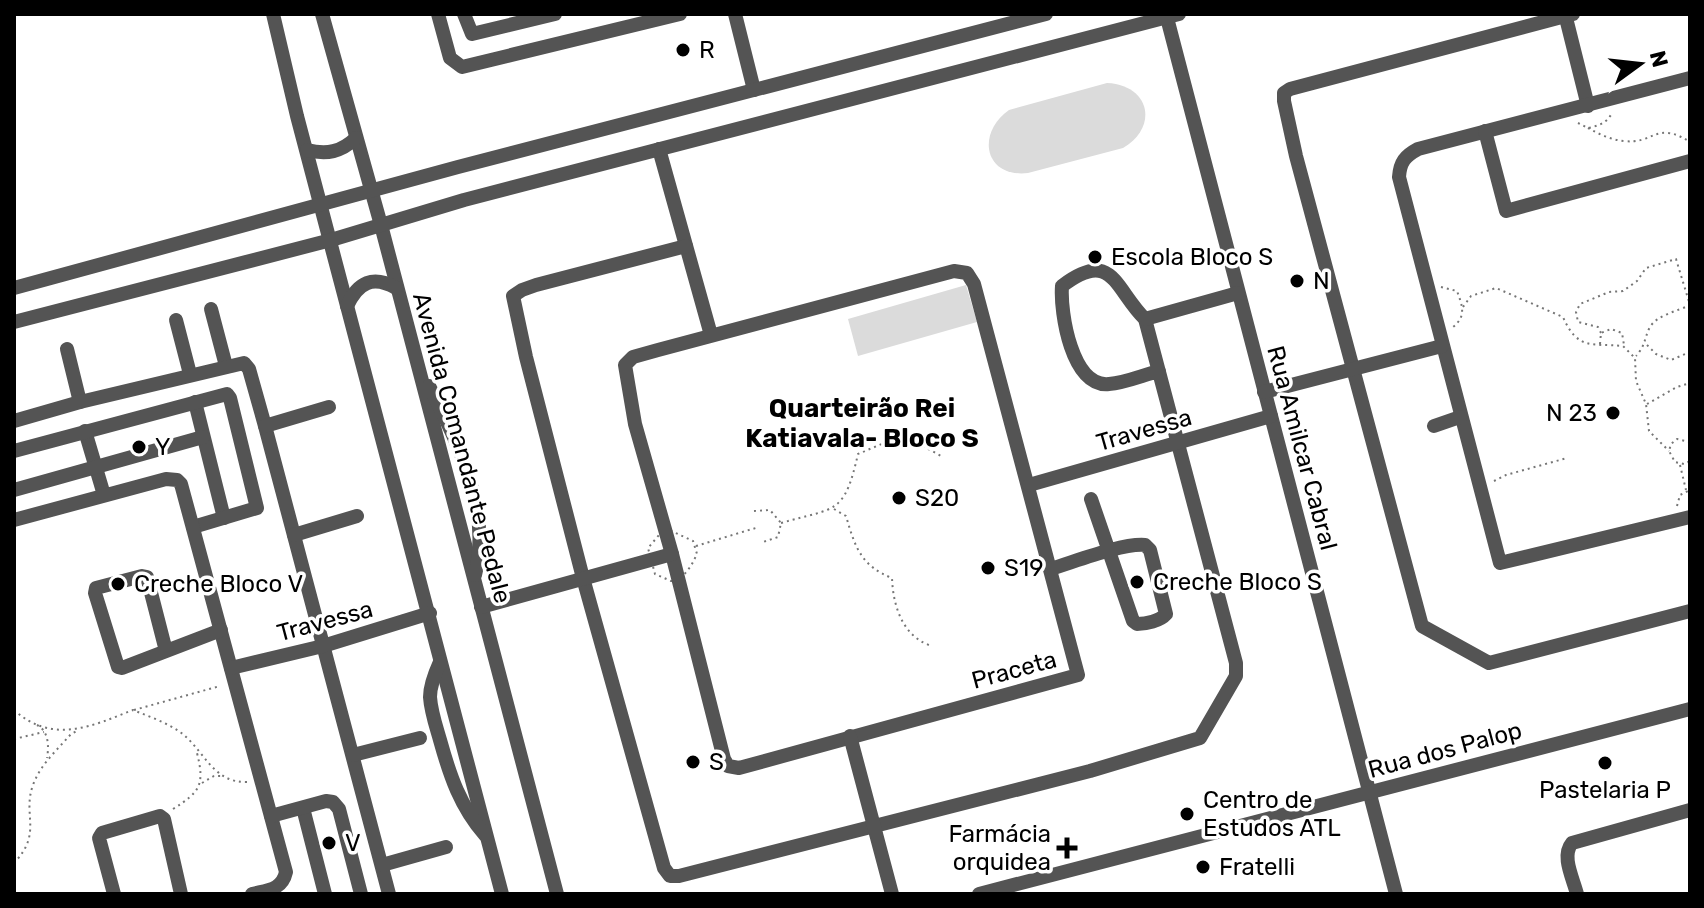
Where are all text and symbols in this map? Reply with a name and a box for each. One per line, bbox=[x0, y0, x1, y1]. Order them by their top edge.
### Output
north arrow bbox=[1600, 24, 1680, 104]
place label: R bbox=[699, 36, 715, 64]
marker: R bbox=[674, 41, 692, 59]
text: N bbox=[1644, 48, 1674, 70]
place label: Escola Bloco S bbox=[1111, 243, 1273, 271]
marker: Escola Bloco S bbox=[1086, 248, 1104, 266]
place label: N bbox=[1313, 267, 1330, 295]
marker: N bbox=[1288, 272, 1306, 290]
street label: Avenida Comandante Pedale bbox=[407, 290, 517, 606]
street label: Rua Amilcar Cabral bbox=[1261, 343, 1343, 553]
district label: Quarteirão Rei Katiavala- Bloco S bbox=[745, 393, 979, 454]
place label: N 23 bbox=[1546, 399, 1597, 427]
street label: Travessa bbox=[1093, 403, 1195, 457]
marker: N 23 bbox=[1604, 404, 1622, 422]
place label: Y bbox=[155, 433, 171, 461]
marker: Y bbox=[130, 438, 148, 456]
place label: S20 bbox=[915, 484, 959, 512]
marker: S20 bbox=[890, 489, 908, 507]
place label: S19 bbox=[1004, 554, 1043, 582]
marker: S19 bbox=[979, 559, 997, 577]
place label: Creche Bloco S bbox=[1153, 568, 1322, 596]
place label: Creche Bloco V bbox=[134, 570, 303, 598]
marker: Creche Bloco S bbox=[1128, 573, 1146, 591]
marker: Creche Bloco V bbox=[109, 575, 127, 593]
street label: Travessa bbox=[274, 595, 376, 647]
street label: Praceta bbox=[968, 645, 1060, 695]
street label: Rua dos Palop bbox=[1365, 716, 1525, 784]
place label: S bbox=[709, 748, 724, 776]
marker: S bbox=[684, 753, 702, 771]
marker: Pastelaria P bbox=[1596, 754, 1614, 772]
place label: Pastelaria P bbox=[1539, 776, 1671, 804]
place label: Centro de Estudos ATL bbox=[1203, 786, 1341, 842]
marker: Centro de Estudos ATL bbox=[1178, 805, 1196, 823]
place label: Farmácia orquidea bbox=[948, 820, 1051, 876]
place label: V bbox=[345, 829, 361, 857]
marker: V bbox=[320, 834, 338, 852]
marker: Farmácia orquidea bbox=[1058, 839, 1076, 857]
place label: Fratelli bbox=[1219, 853, 1295, 881]
marker: Fratelli bbox=[1194, 858, 1212, 876]

